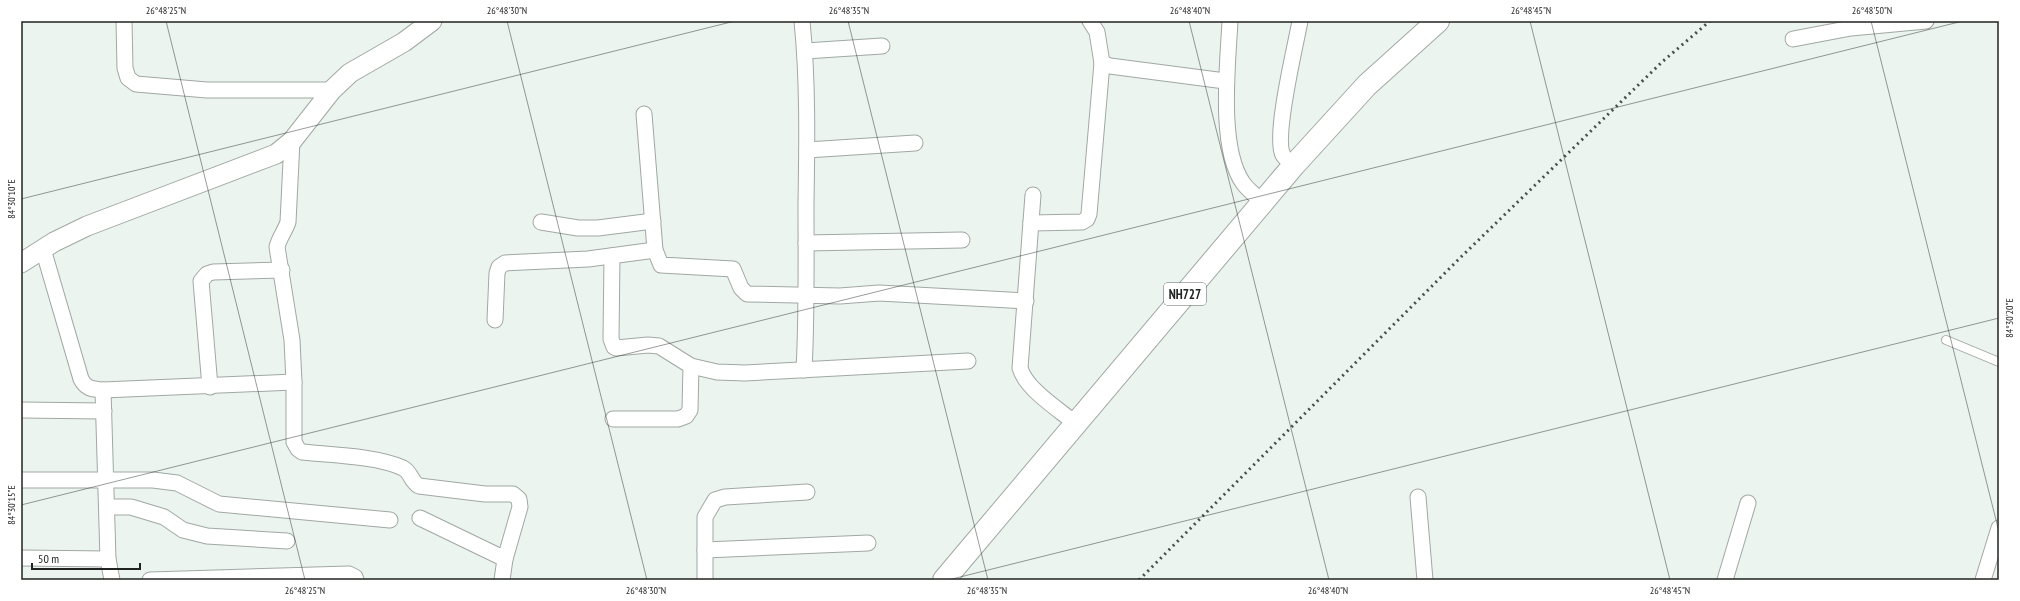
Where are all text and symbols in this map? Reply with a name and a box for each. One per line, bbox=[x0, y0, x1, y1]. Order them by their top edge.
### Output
text: 26°48'25"N bbox=[146, 4, 186, 17]
text: 26°48'30"N bbox=[487, 4, 527, 17]
text: 26°48'35"N bbox=[829, 4, 869, 17]
text: 26°48'40"N bbox=[1170, 4, 1210, 17]
text: 26°48'45"N bbox=[1511, 4, 1551, 17]
text: 26°48'50"N bbox=[1852, 4, 1892, 17]
text: 84°30'10"E bbox=[5, 179, 18, 219]
road number: NH727 bbox=[1164, 283, 1206, 305]
text: 84°30'20"E bbox=[2003, 298, 2016, 338]
text: 84°30'15"E bbox=[5, 485, 18, 525]
scale bar bbox=[32, 545, 140, 571]
text: 50 m bbox=[38, 551, 59, 566]
text: 26°48'25"N bbox=[285, 584, 325, 597]
text: 26°48'30"N bbox=[626, 584, 666, 597]
text: 26°48'35"N bbox=[967, 584, 1007, 597]
text: 26°48'40"N bbox=[1308, 584, 1348, 597]
text: 26°48'45"N bbox=[1650, 584, 1690, 597]

